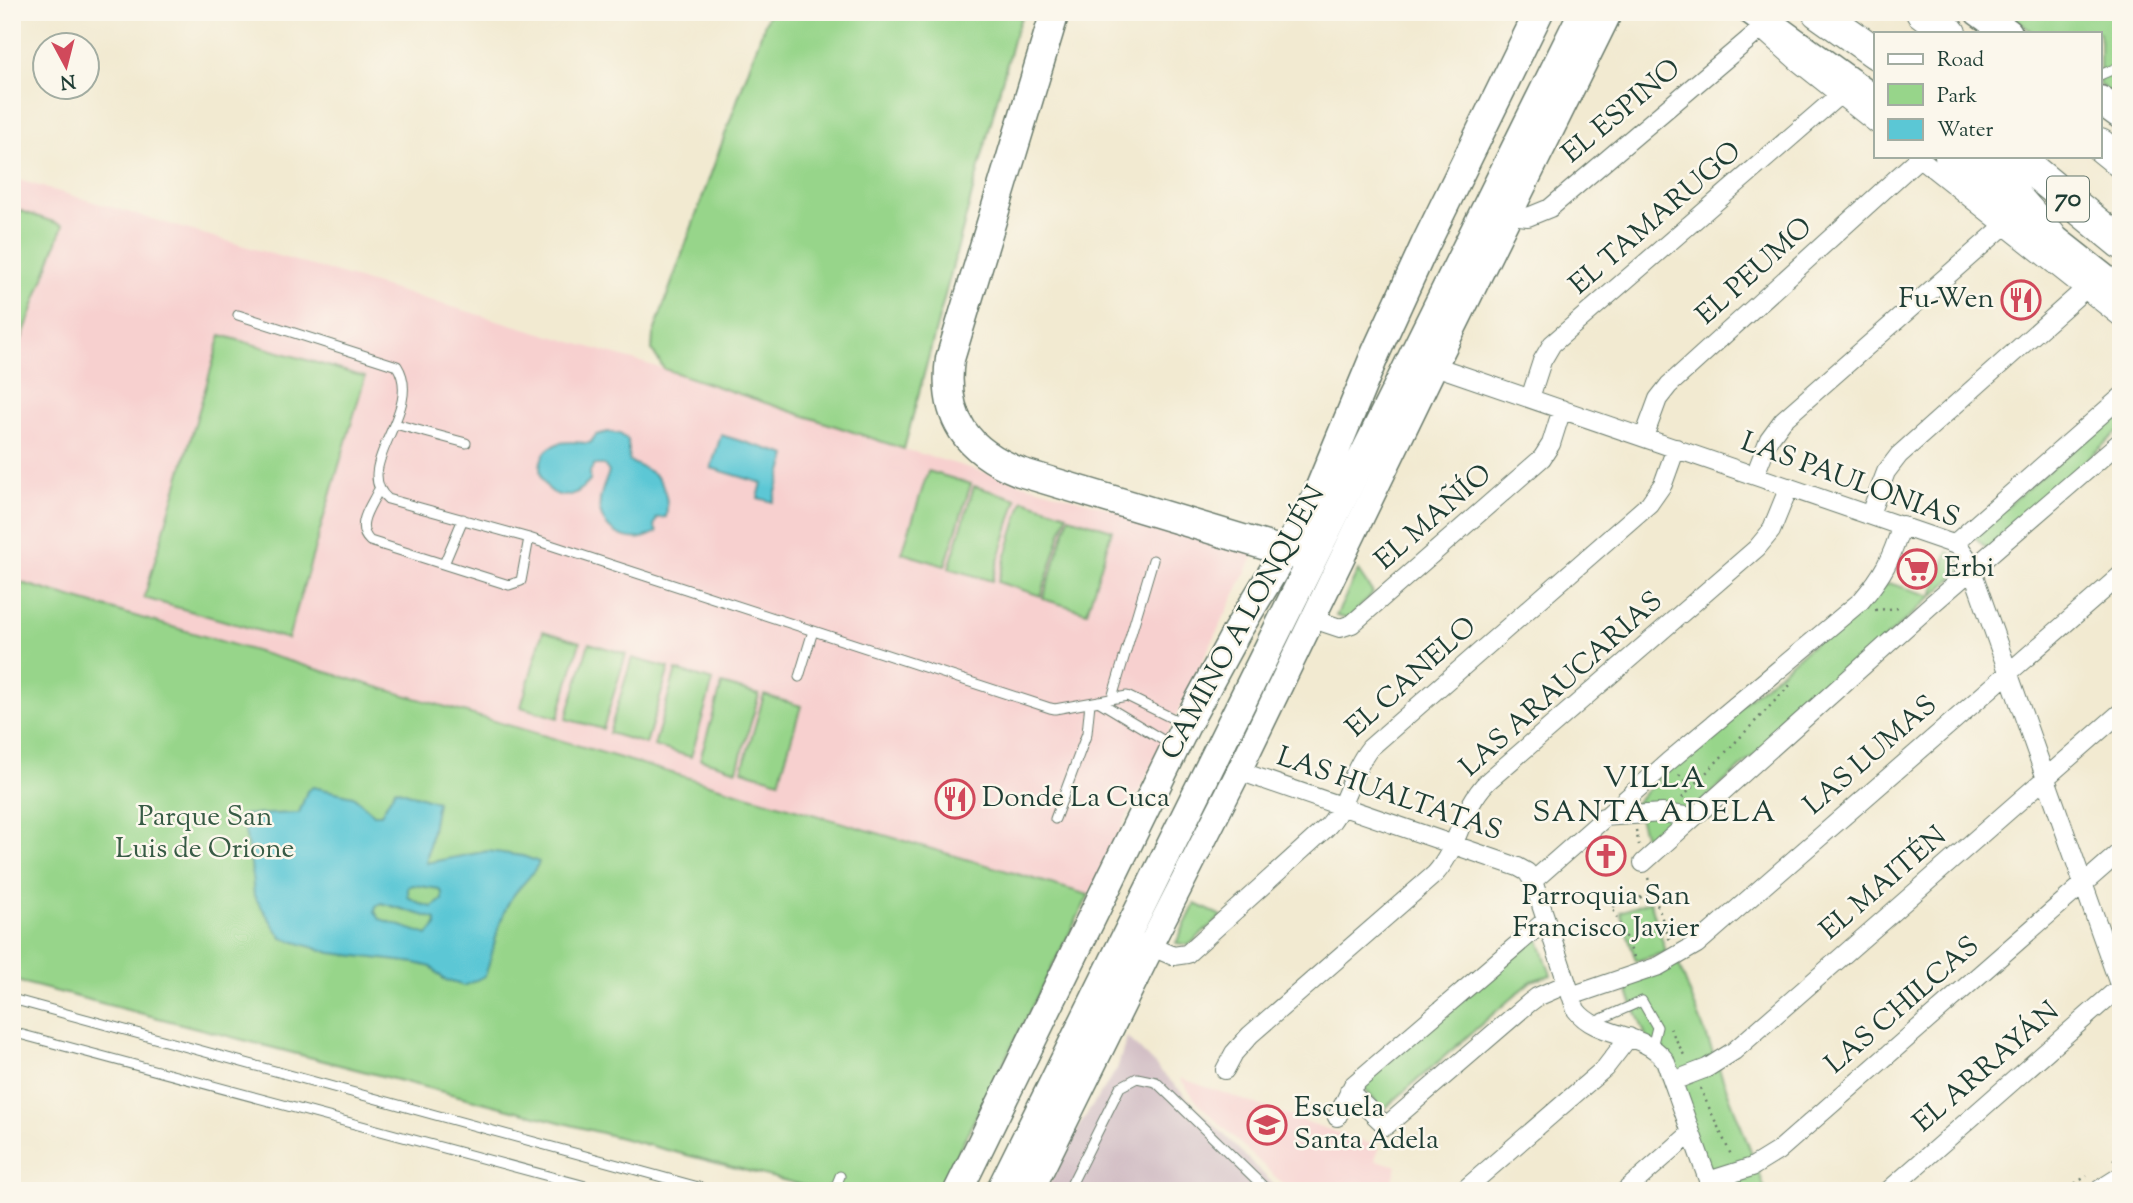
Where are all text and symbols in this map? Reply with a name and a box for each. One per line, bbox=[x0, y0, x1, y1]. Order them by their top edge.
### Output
north arrow bbox=[32, 32, 102, 102]
legend bbox=[1874, 32, 2102, 158]
text: Road bbox=[1937, 46, 1984, 76]
street label: EL ESPINO bbox=[1554, 50, 1690, 174]
text: N bbox=[59, 66, 77, 95]
text: Park bbox=[1937, 82, 1978, 112]
text: Water bbox=[1937, 116, 1994, 146]
street label: EL TAMARUGO bbox=[1561, 133, 1751, 305]
road number: 70 bbox=[2047, 176, 2089, 222]
street label: EL PEUMO bbox=[1688, 209, 1822, 335]
restaurant icon: Fu-Wen bbox=[2000, 279, 2042, 321]
place label: Fu-Wen bbox=[1899, 280, 1994, 320]
street label: LAS PAULONIAS bbox=[1735, 423, 1965, 539]
street label: EL MAÑÍO bbox=[1367, 456, 1501, 580]
street label: CAMINO A LONQUÉN bbox=[1152, 479, 1336, 767]
supermarket icon: Erbi bbox=[1896, 548, 1938, 590]
place label: Erbi bbox=[1944, 549, 1994, 589]
street label: LAS ARAUCARIAS bbox=[1452, 583, 1672, 787]
street label: EL CANELO bbox=[1338, 608, 1486, 748]
street label: LAS LUMAS bbox=[1795, 687, 1947, 825]
street label: LAS HUALTATAS bbox=[1271, 738, 1507, 852]
district label: VILLA SANTA ADELA bbox=[1532, 758, 1778, 835]
restaurant icon: Donde La Cuca bbox=[934, 778, 976, 820]
place label: Donde La Cuca bbox=[982, 779, 1170, 819]
park label: Parque San Luis de Orione bbox=[115, 798, 295, 870]
street label: EL MAITÉN bbox=[1812, 818, 1956, 950]
church icon: Parroquia San Francisco Javier bbox=[1585, 835, 1627, 877]
place label: Parroquia San Francisco Javier bbox=[1513, 877, 1700, 949]
street label: LAS CHILCAS bbox=[1817, 928, 1989, 1084]
street label: EL ARRAYÁN bbox=[1905, 993, 2069, 1143]
place label: Escuela Santa Adela bbox=[1294, 1089, 1439, 1161]
school or university icon: Escuela Santa Adela bbox=[1246, 1104, 1288, 1146]

